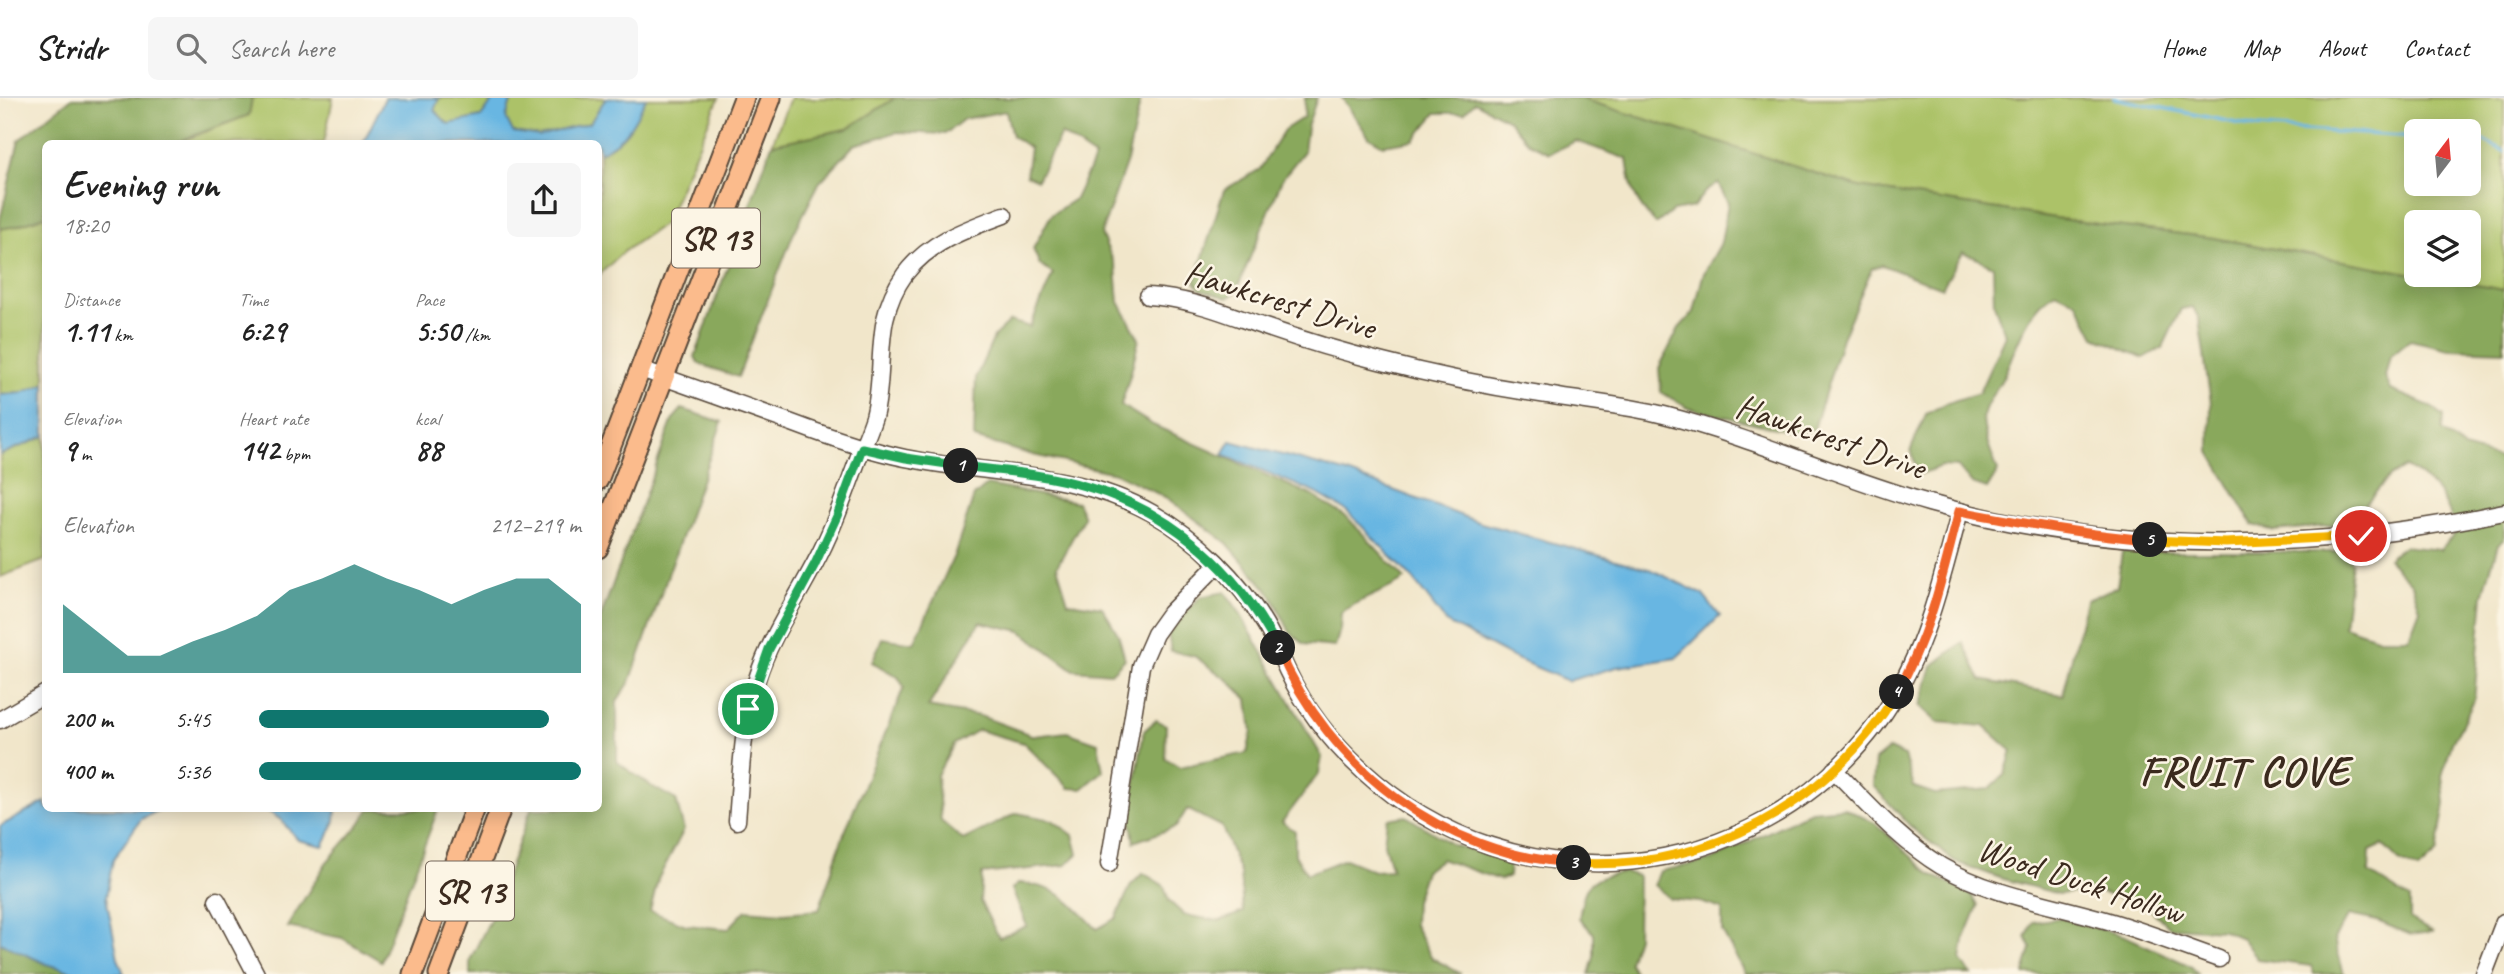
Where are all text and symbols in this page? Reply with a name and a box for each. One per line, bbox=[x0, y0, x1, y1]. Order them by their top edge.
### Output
search box bbox=[148, 17, 638, 80]
text: Stridr bbox=[35, 27, 106, 69]
icon: search bbox=[172, 29, 210, 67]
text: Search here bbox=[228, 32, 334, 65]
text: Home bbox=[2162, 33, 2205, 63]
text: Map bbox=[2243, 33, 2280, 63]
text: About bbox=[2318, 33, 2366, 63]
text: Contact bbox=[2404, 33, 2469, 63]
north arrow bbox=[2404, 119, 2482, 196]
map controls bbox=[2404, 119, 2481, 287]
text: Evening run bbox=[63, 161, 219, 208]
button: share bbox=[507, 163, 581, 237]
road number: SR 13 bbox=[672, 208, 760, 268]
button: layers bbox=[2404, 210, 2481, 287]
text: 18:20 bbox=[63, 211, 109, 240]
street label: Hawkcrest Drive bbox=[1179, 249, 1383, 351]
text: Distance bbox=[63, 288, 120, 312]
text: Time bbox=[239, 288, 268, 312]
text: Pace bbox=[415, 288, 444, 312]
text: 1.11 bbox=[63, 312, 109, 350]
text: 6:29 bbox=[239, 312, 286, 350]
text: 5:50 bbox=[415, 312, 460, 350]
text: km bbox=[109, 323, 133, 347]
text: /km bbox=[460, 323, 490, 347]
street label: Hawkcrest Drive bbox=[1730, 383, 1934, 491]
text: Elevation bbox=[63, 407, 121, 431]
text: Heart rate bbox=[239, 407, 308, 431]
text: kcal bbox=[415, 407, 440, 431]
text: 9 bbox=[63, 431, 76, 469]
text: 142 bbox=[239, 431, 280, 469]
text: 88 bbox=[415, 431, 442, 469]
text: m bbox=[76, 442, 91, 466]
text: bpm bbox=[280, 442, 310, 466]
pin: 1 bbox=[944, 448, 978, 484]
text: 1 bbox=[956, 453, 965, 477]
pin bbox=[2331, 506, 2391, 566]
text: Elevation bbox=[63, 511, 134, 540]
text: 212–219 m bbox=[490, 511, 581, 540]
icon: check bbox=[2342, 517, 2380, 555]
pin: 5 bbox=[2132, 522, 2168, 558]
text: 5 bbox=[2145, 527, 2154, 551]
pin: 2 bbox=[1260, 630, 1296, 666]
text: 2 bbox=[1273, 635, 1282, 659]
pin: 4 bbox=[1880, 674, 1914, 710]
pin bbox=[718, 679, 778, 739]
text: 4 bbox=[1892, 679, 1901, 703]
icon: arrive bbox=[729, 690, 767, 728]
text: 200 m bbox=[63, 705, 113, 734]
text: 5:45 bbox=[175, 705, 211, 734]
district label: FRUIT COVE bbox=[2140, 745, 2354, 798]
text: 400 m bbox=[63, 757, 113, 786]
text: 5:36 bbox=[175, 757, 211, 786]
street label: Wood Duck Hollow bbox=[1972, 826, 2192, 936]
pin: 3 bbox=[1556, 846, 1592, 880]
text: 3 bbox=[1569, 850, 1578, 874]
road number: SR 13 bbox=[426, 862, 514, 920]

